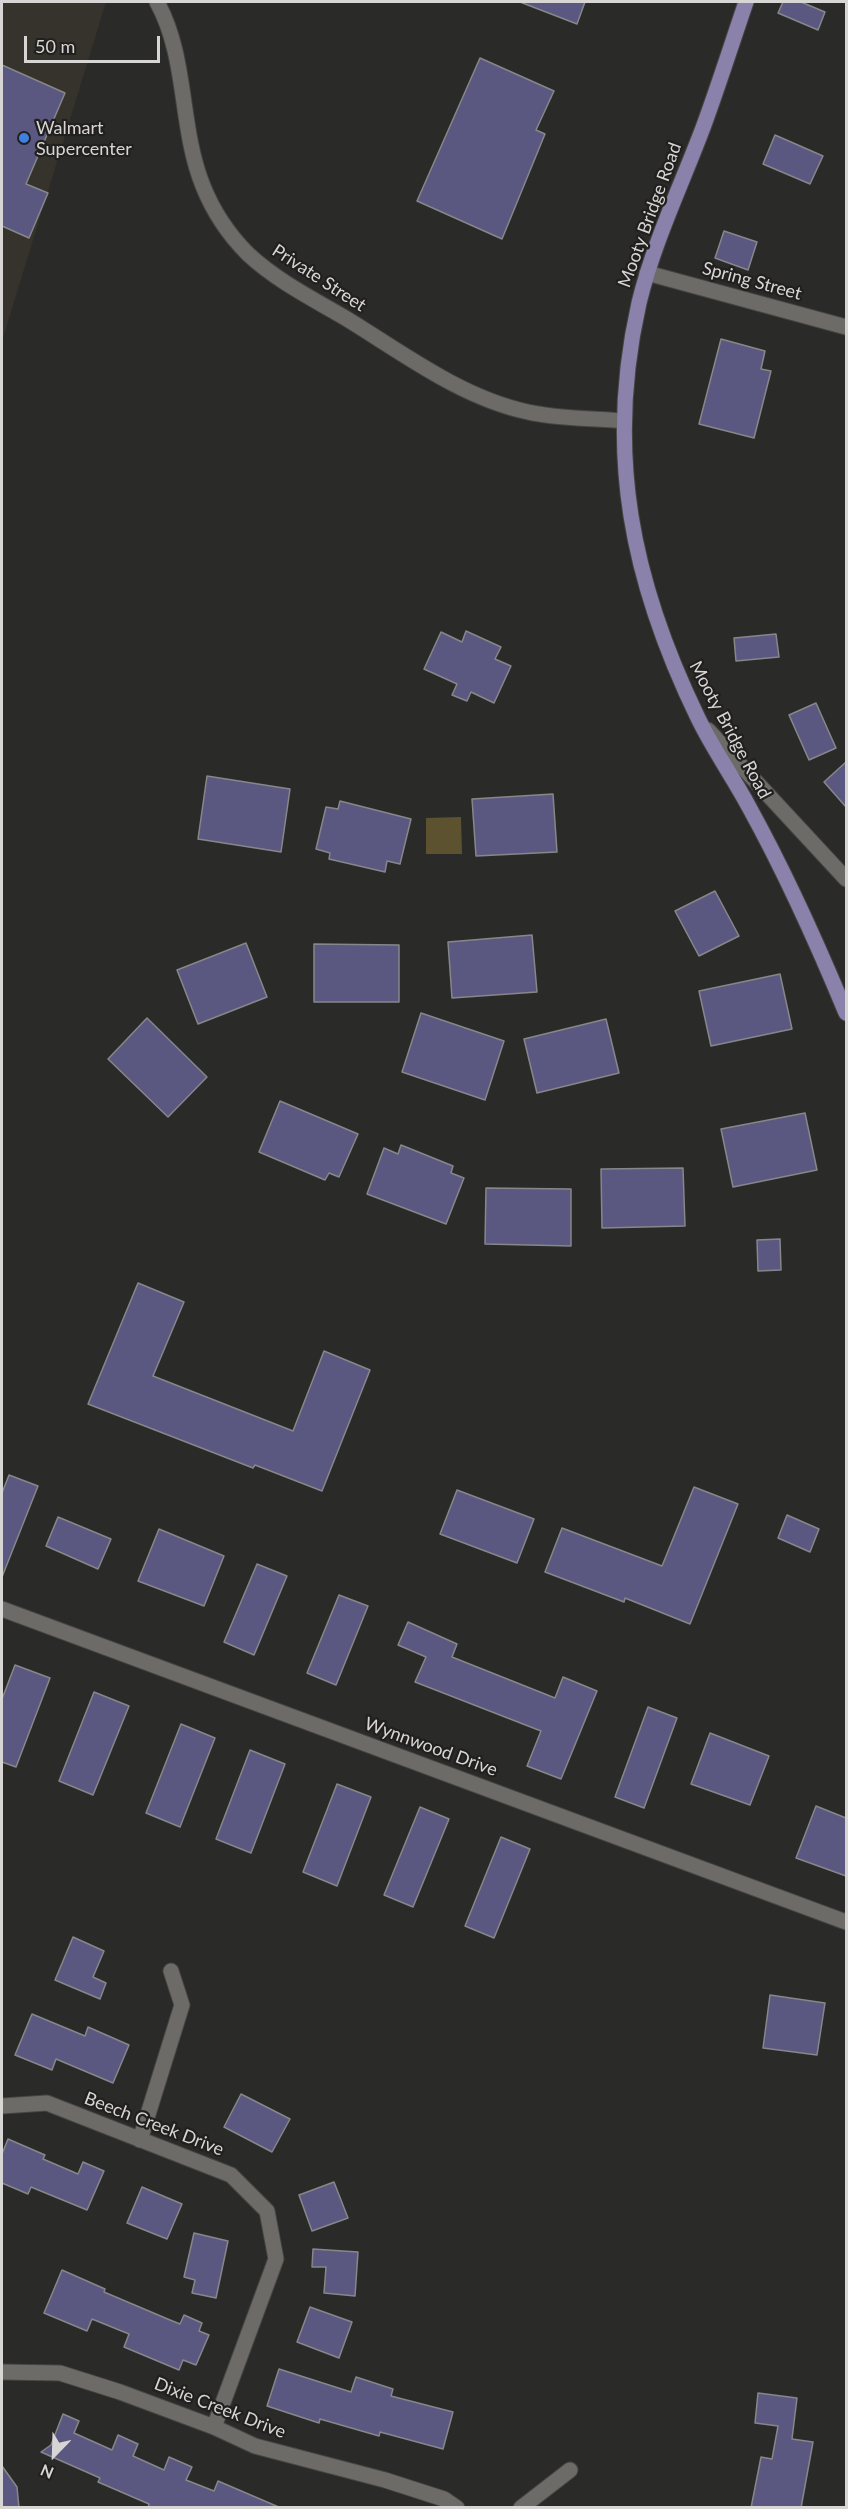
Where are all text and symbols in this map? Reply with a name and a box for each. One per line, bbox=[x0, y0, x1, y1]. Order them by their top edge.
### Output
scale bar bbox=[27, 24, 164, 62]
text: 50 m bbox=[35, 35, 75, 57]
place label: Walmart Supercenter bbox=[36, 117, 132, 160]
marker: Walmart Supercenter bbox=[17, 131, 31, 145]
street label: Mooty Bridge Road bbox=[614, 140, 686, 290]
street label: Private Street bbox=[268, 240, 370, 316]
street label: Spring Street bbox=[700, 257, 804, 305]
street label: Mooty Bridge Road bbox=[685, 658, 775, 802]
street label: Wynnwood Drive bbox=[362, 1713, 500, 1781]
street label: Beech Creek Drive bbox=[81, 2087, 227, 2161]
street label: Dixie Creek Drive bbox=[151, 2373, 289, 2443]
north arrow bbox=[24, 2425, 84, 2485]
text: N bbox=[37, 2461, 56, 2483]

